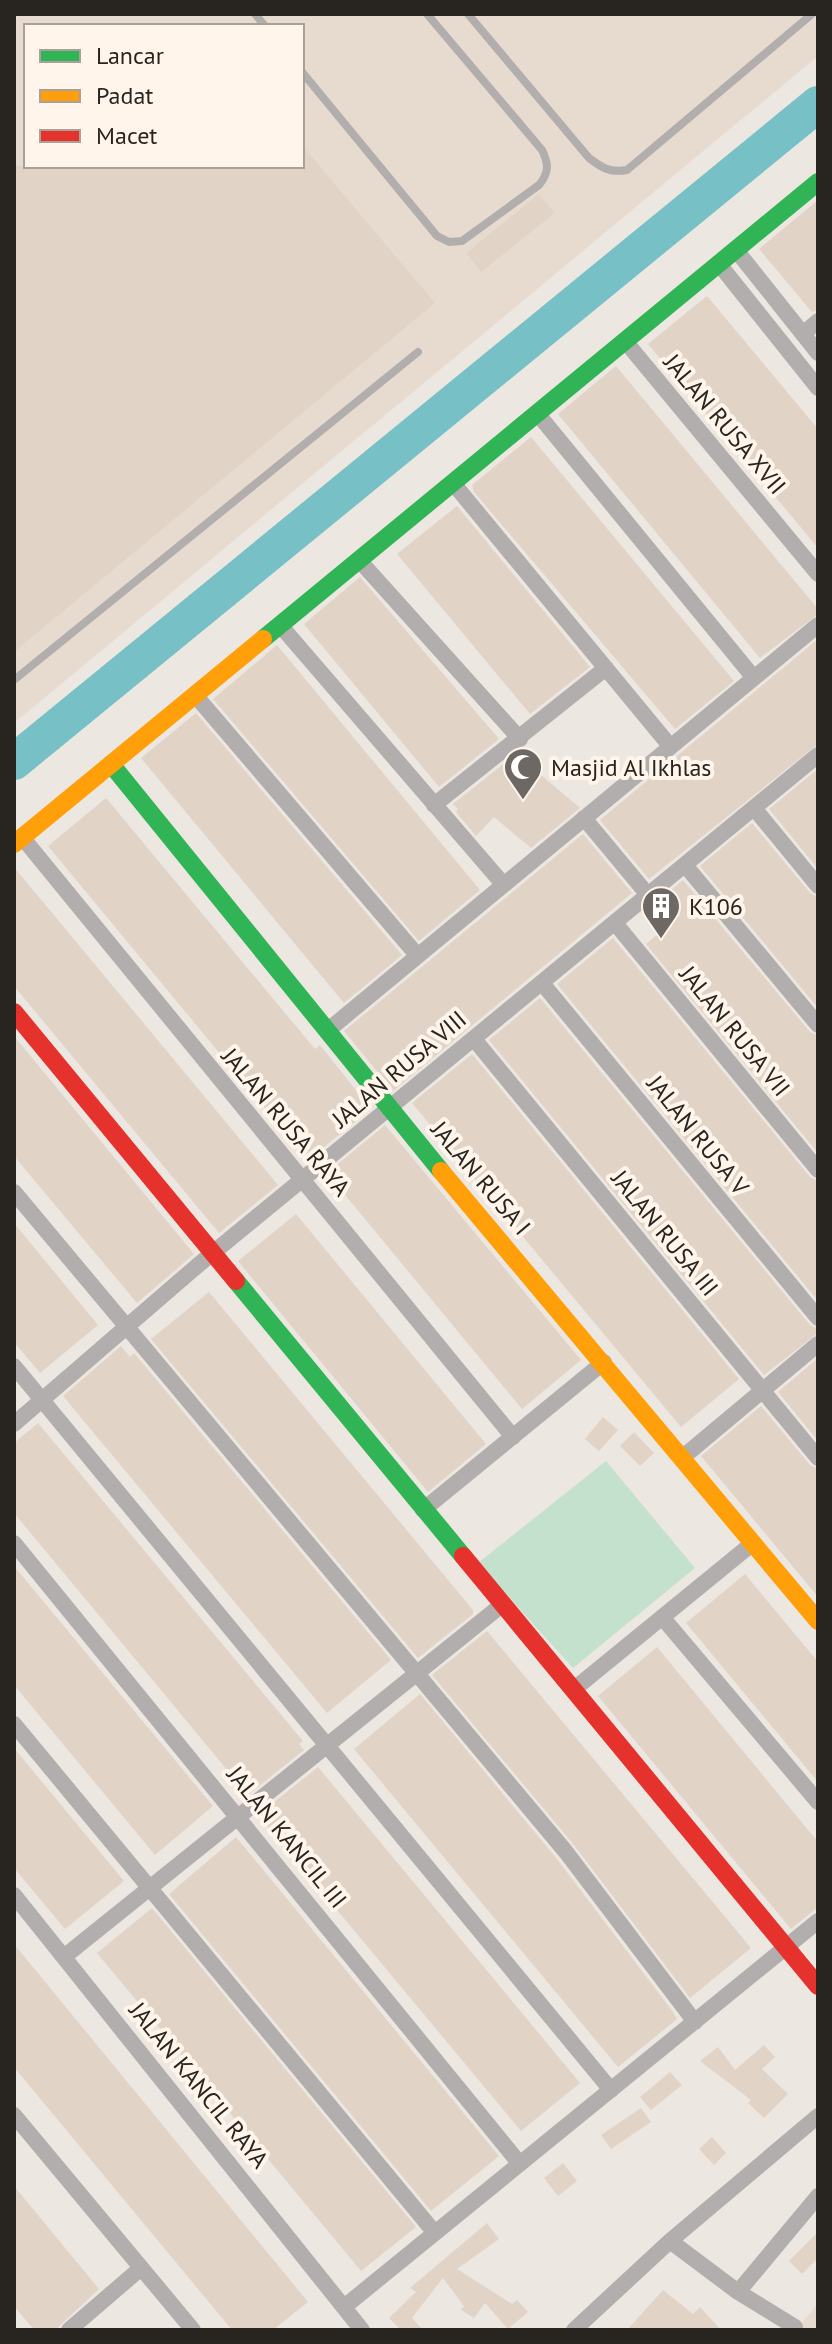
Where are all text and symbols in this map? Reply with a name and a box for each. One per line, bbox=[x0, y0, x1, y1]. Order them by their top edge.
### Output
legend bbox=[24, 24, 304, 168]
text: Lancar bbox=[96, 40, 164, 71]
text: Padat bbox=[96, 80, 153, 111]
text: Macet bbox=[96, 120, 158, 151]
street label: JALAN RUSA XVII bbox=[657, 347, 793, 501]
mosque icon: Masjid Al Ikhlas bbox=[502, 746, 544, 801]
place label: Masjid Al Ikhlas bbox=[551, 752, 711, 783]
building icon: K106 bbox=[640, 885, 682, 940]
place label: K106 bbox=[689, 891, 743, 922]
street label: JALAN RUSA VII bbox=[672, 959, 797, 1103]
street label: JALAN RUSA VIII bbox=[325, 1004, 473, 1135]
street label: JALAN RUSA RAYA bbox=[214, 1041, 357, 1203]
street label: JALAN RUSA V bbox=[640, 1068, 756, 1201]
street label: JALAN RUSA I bbox=[424, 1114, 538, 1241]
street label: JALAN RUSA III bbox=[604, 1163, 725, 1302]
street label: JALAN KANCIL III bbox=[220, 1759, 354, 1914]
street label: JALAN KANCIL RAYA bbox=[122, 1995, 275, 2174]

